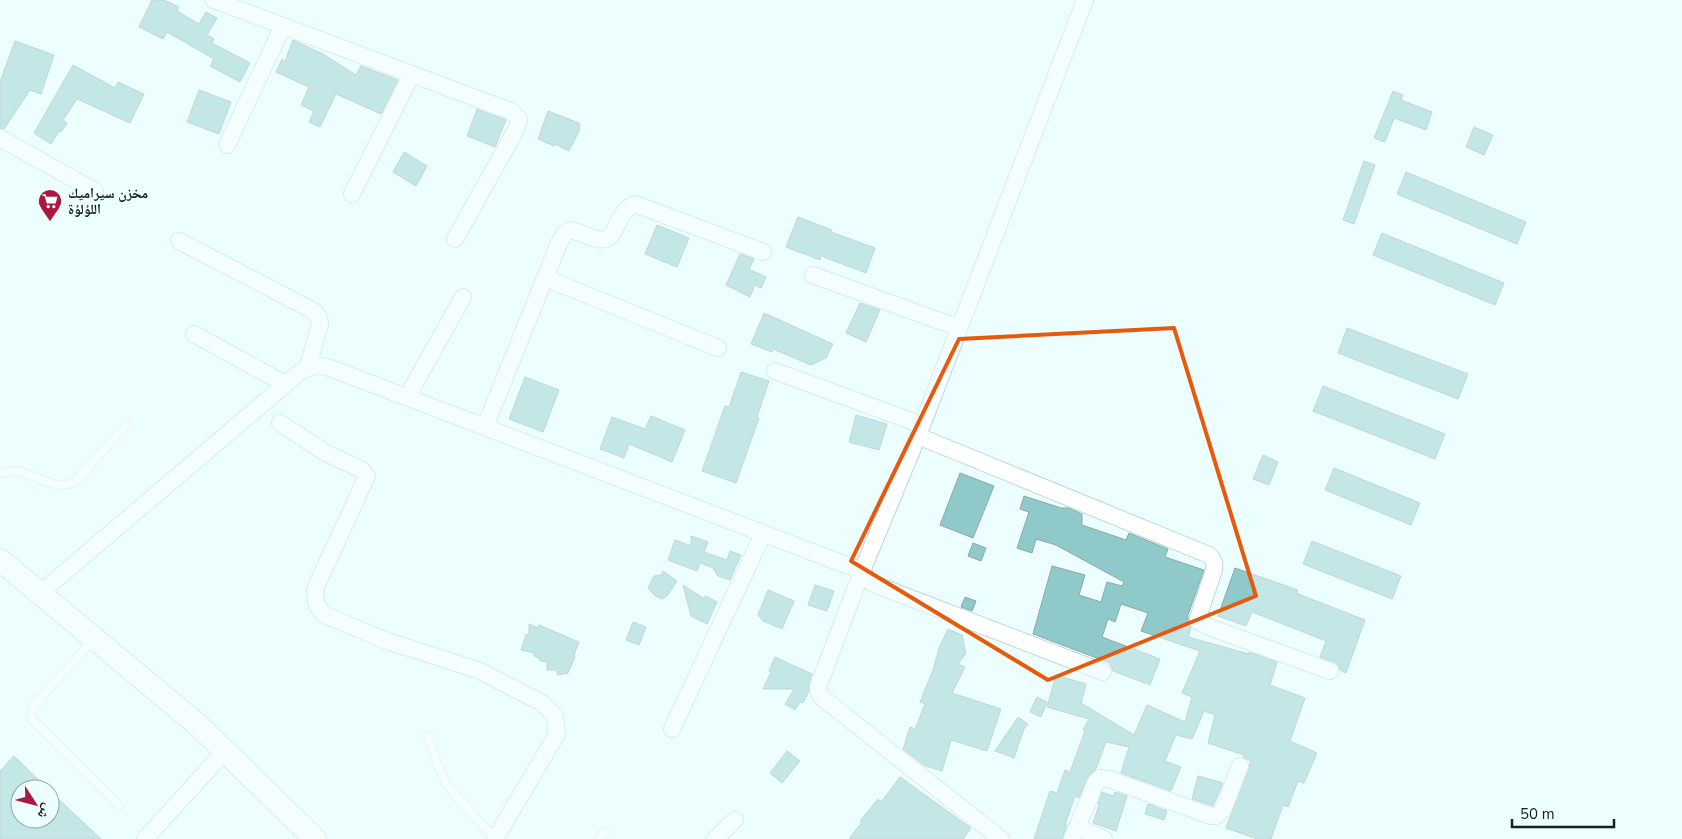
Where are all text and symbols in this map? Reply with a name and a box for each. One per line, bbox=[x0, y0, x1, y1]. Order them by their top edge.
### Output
place label: مخزن سيراميك اللؤلؤة bbox=[68, 184, 148, 219]
supermarket icon: مخزن سيراميك اللؤلؤة bbox=[37, 188, 63, 222]
north arrow bbox=[10, 779, 60, 829]
scale bar bbox=[1512, 796, 1614, 828]
text: ش bbox=[33, 800, 57, 823]
text: 50 m bbox=[1520, 804, 1555, 824]

